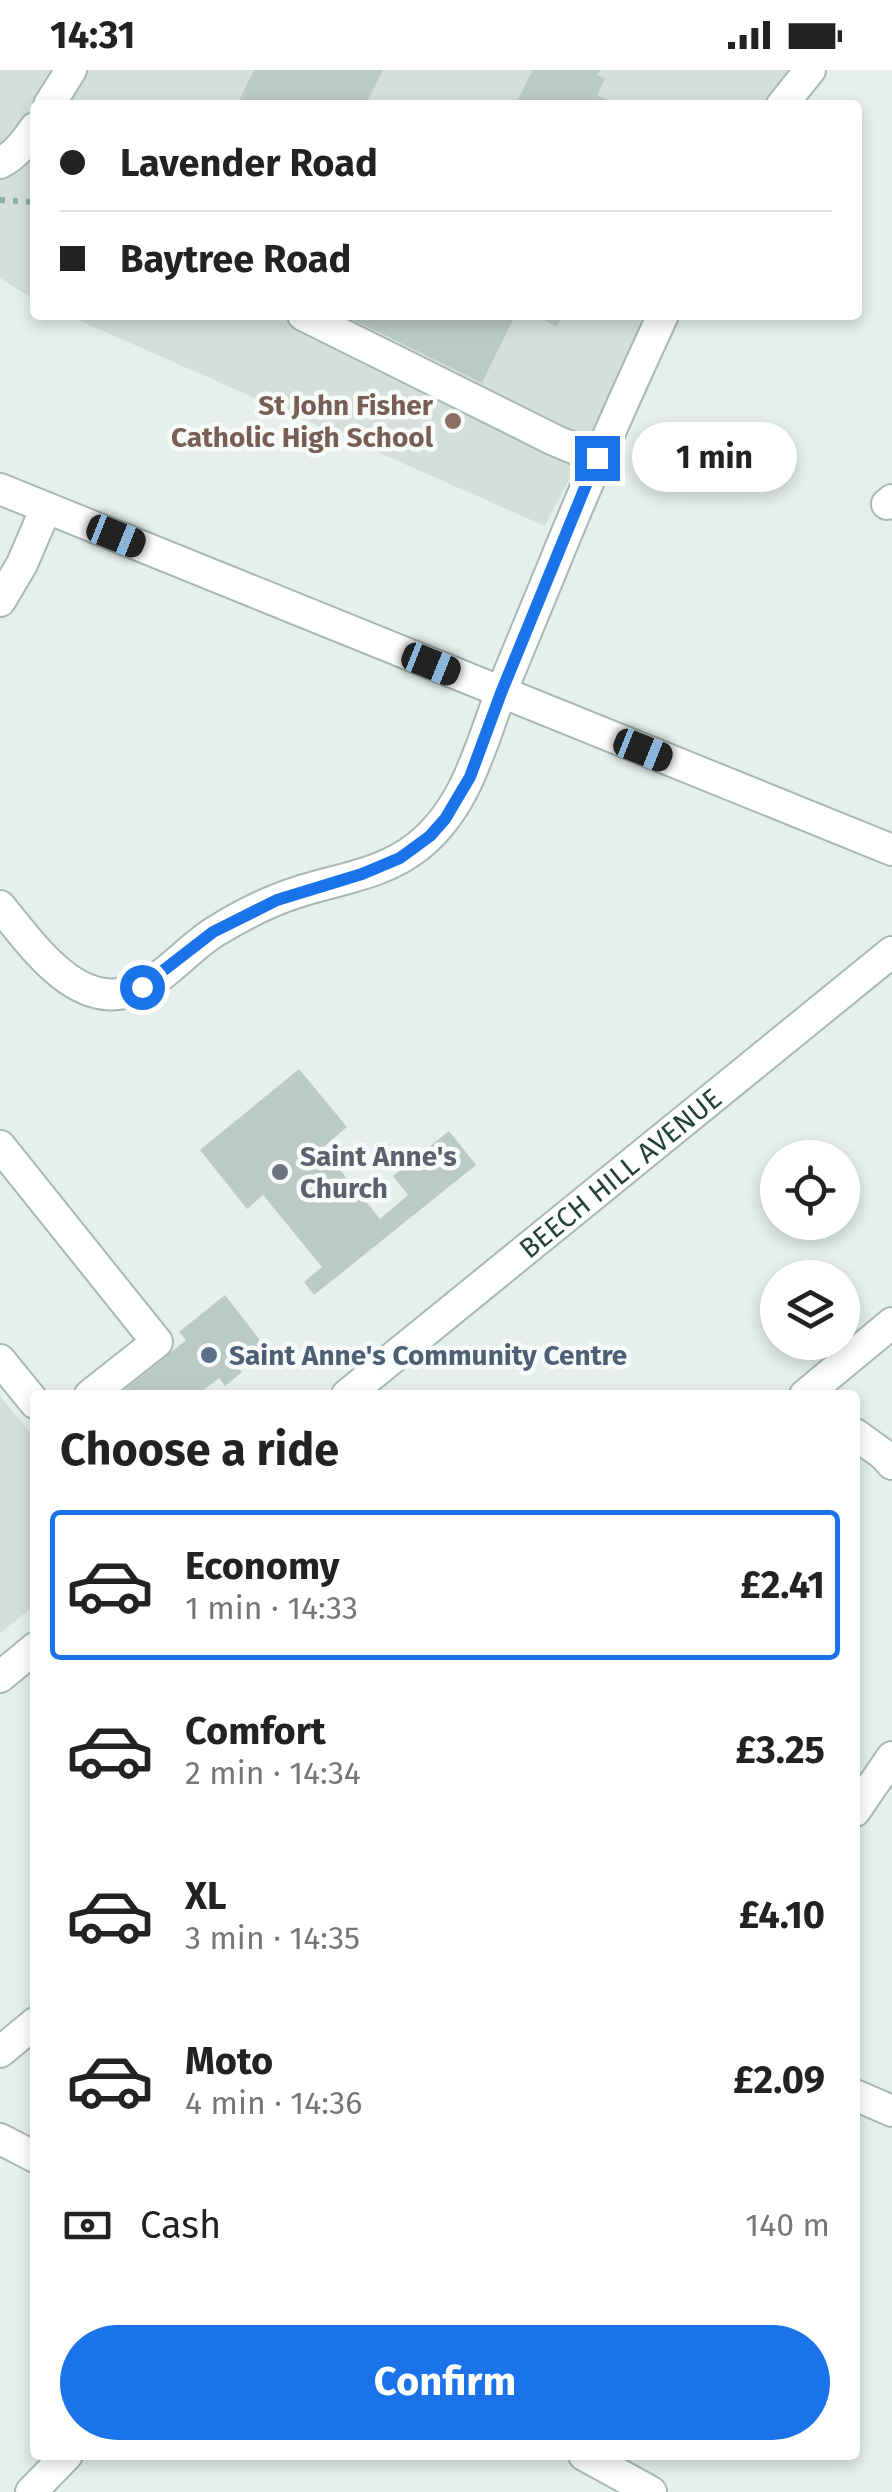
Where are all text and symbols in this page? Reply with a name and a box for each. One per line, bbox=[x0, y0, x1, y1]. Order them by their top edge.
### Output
text: 14:31 bbox=[50, 12, 135, 58]
text: Lavender Road bbox=[120, 140, 378, 186]
text: Baytree Road bbox=[120, 236, 351, 282]
place label: St John Fisher Catholic High School bbox=[171, 389, 434, 454]
marker: St John Fisher Catholic High School bbox=[442, 410, 464, 432]
callout: 1 min bbox=[632, 423, 797, 493]
route end bbox=[575, 436, 620, 481]
text: 1 min bbox=[676, 438, 753, 476]
car bbox=[83, 511, 149, 561]
car bbox=[398, 639, 464, 689]
car bbox=[610, 725, 676, 775]
route start bbox=[120, 965, 165, 1010]
street label: BEECH HILL AVENUE bbox=[513, 1081, 728, 1265]
place label: Saint Anne's Church bbox=[300, 1140, 457, 1205]
map controls bbox=[760, 1140, 860, 1360]
button: locate bbox=[760, 1140, 860, 1240]
marker: Saint Anne's Church bbox=[269, 1161, 291, 1183]
button: layers bbox=[760, 1260, 860, 1360]
place label: Saint Anne's Community Centre bbox=[229, 1339, 627, 1372]
marker: Saint Anne's Community Centre bbox=[198, 1344, 220, 1366]
text: Choose a ride bbox=[60, 1423, 339, 1477]
icon: car bbox=[65, 1540, 155, 1630]
text: Economy bbox=[185, 1543, 340, 1589]
text: £2.41 bbox=[740, 1562, 825, 1608]
text: 1 min · 14:33 bbox=[185, 1589, 358, 1627]
icon: car bbox=[65, 1705, 155, 1795]
text: Comfort bbox=[185, 1708, 326, 1754]
text: £3.25 bbox=[736, 1727, 825, 1773]
text: 2 min · 14:34 bbox=[185, 1754, 361, 1792]
icon: car bbox=[65, 1870, 155, 1960]
text: XL bbox=[185, 1873, 227, 1919]
text: £4.10 bbox=[739, 1892, 825, 1938]
text: 3 min · 14:35 bbox=[185, 1919, 360, 1957]
icon: car bbox=[65, 2035, 155, 2125]
text: Moto bbox=[185, 2038, 273, 2084]
text: £2.09 bbox=[733, 2057, 825, 2103]
text: 4 min · 14:36 bbox=[185, 2084, 362, 2122]
icon: cash bbox=[60, 2198, 115, 2253]
text: Cash bbox=[140, 2202, 221, 2248]
text: 140 m bbox=[745, 2206, 830, 2244]
button: Confirm bbox=[60, 2325, 830, 2440]

